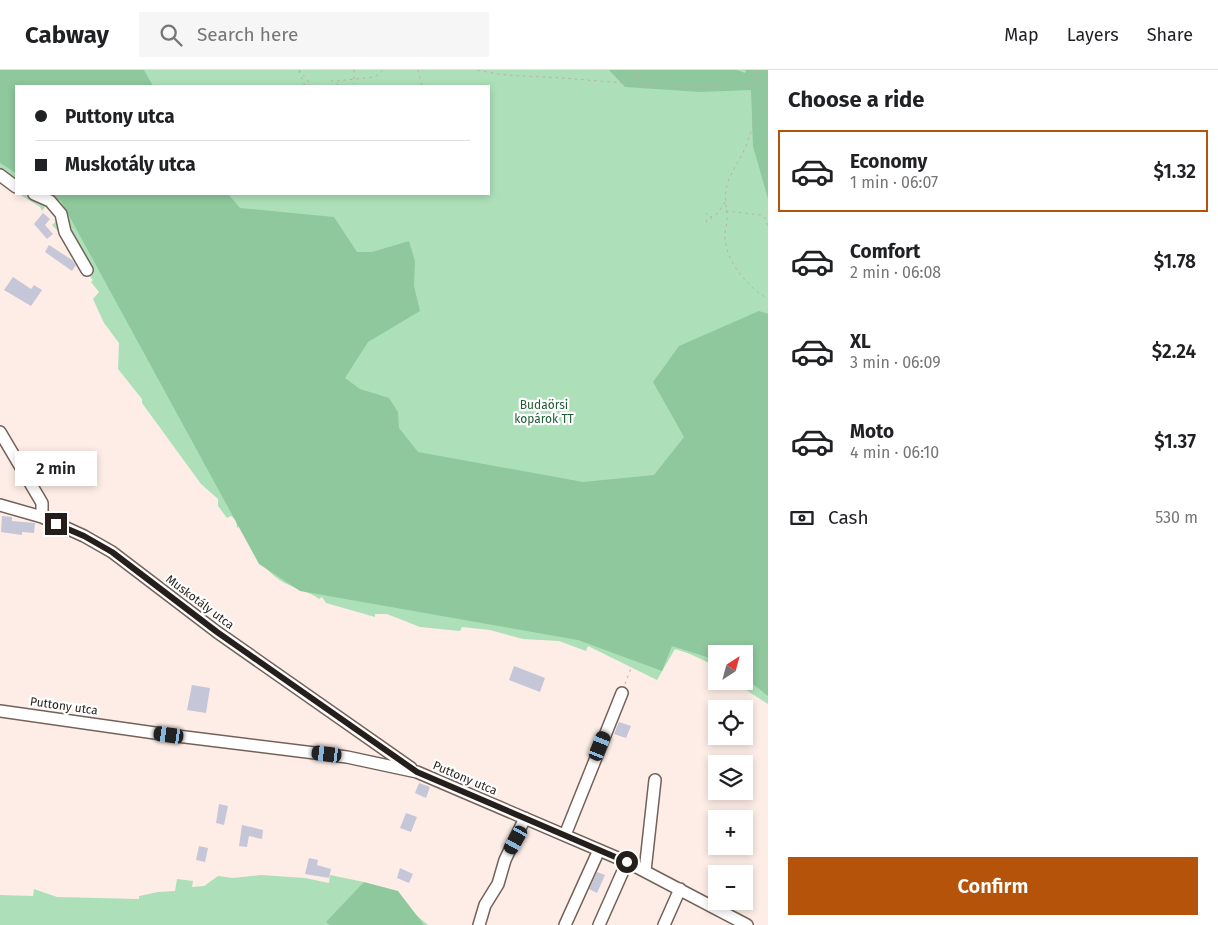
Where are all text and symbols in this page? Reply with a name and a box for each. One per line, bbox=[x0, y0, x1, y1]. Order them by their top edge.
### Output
search box bbox=[139, 12, 489, 57]
text: Cabway bbox=[25, 21, 109, 49]
icon: search bbox=[157, 21, 185, 49]
text: Search here bbox=[197, 23, 298, 46]
text: Map bbox=[1004, 24, 1039, 46]
text: Layers bbox=[1067, 24, 1119, 46]
text: Share bbox=[1147, 24, 1193, 46]
text: Choose a ride bbox=[788, 86, 924, 113]
text: Puttony utca bbox=[65, 105, 175, 128]
icon: car bbox=[790, 149, 835, 194]
text: Economy bbox=[850, 150, 927, 173]
text: Muskotály utca bbox=[65, 153, 196, 176]
text: $1.32 bbox=[1153, 160, 1196, 183]
text: 1 min · 06:07 bbox=[850, 173, 938, 192]
icon: car bbox=[790, 239, 835, 284]
text: Comfort bbox=[850, 240, 920, 263]
text: $1.78 bbox=[1154, 250, 1196, 273]
text: 2 min · 06:08 bbox=[850, 263, 941, 282]
icon: car bbox=[790, 329, 835, 374]
text: XL bbox=[850, 330, 871, 353]
text: $2.24 bbox=[1152, 340, 1196, 363]
text: 3 min · 06:09 bbox=[850, 353, 941, 372]
park label: Budaörsi kopárok TT bbox=[514, 398, 575, 426]
icon: car bbox=[790, 419, 835, 464]
text: Moto bbox=[850, 420, 894, 443]
text: $1.37 bbox=[1154, 430, 1196, 453]
text: 4 min · 06:10 bbox=[850, 443, 939, 462]
callout: 2 min bbox=[15, 452, 97, 486]
text: 2 min bbox=[36, 459, 76, 478]
icon: cash bbox=[788, 504, 816, 532]
text: Cash bbox=[828, 506, 869, 529]
text: 530 m bbox=[1155, 508, 1198, 527]
route end bbox=[45, 513, 67, 535]
street label: Muskotály utca bbox=[163, 572, 237, 632]
north arrow bbox=[708, 645, 752, 690]
map controls bbox=[708, 645, 753, 910]
street label: Puttony utca bbox=[29, 694, 99, 718]
button: locate bbox=[708, 700, 753, 745]
car bbox=[153, 725, 184, 745]
car bbox=[587, 729, 612, 763]
car bbox=[311, 745, 342, 763]
button: layers bbox=[708, 755, 753, 800]
street label: Puttony utca bbox=[431, 758, 499, 798]
button: + bbox=[708, 810, 753, 855]
car bbox=[502, 823, 529, 857]
route start bbox=[616, 851, 638, 873]
button: Confirm bbox=[788, 857, 1198, 915]
button: − bbox=[708, 865, 753, 910]

